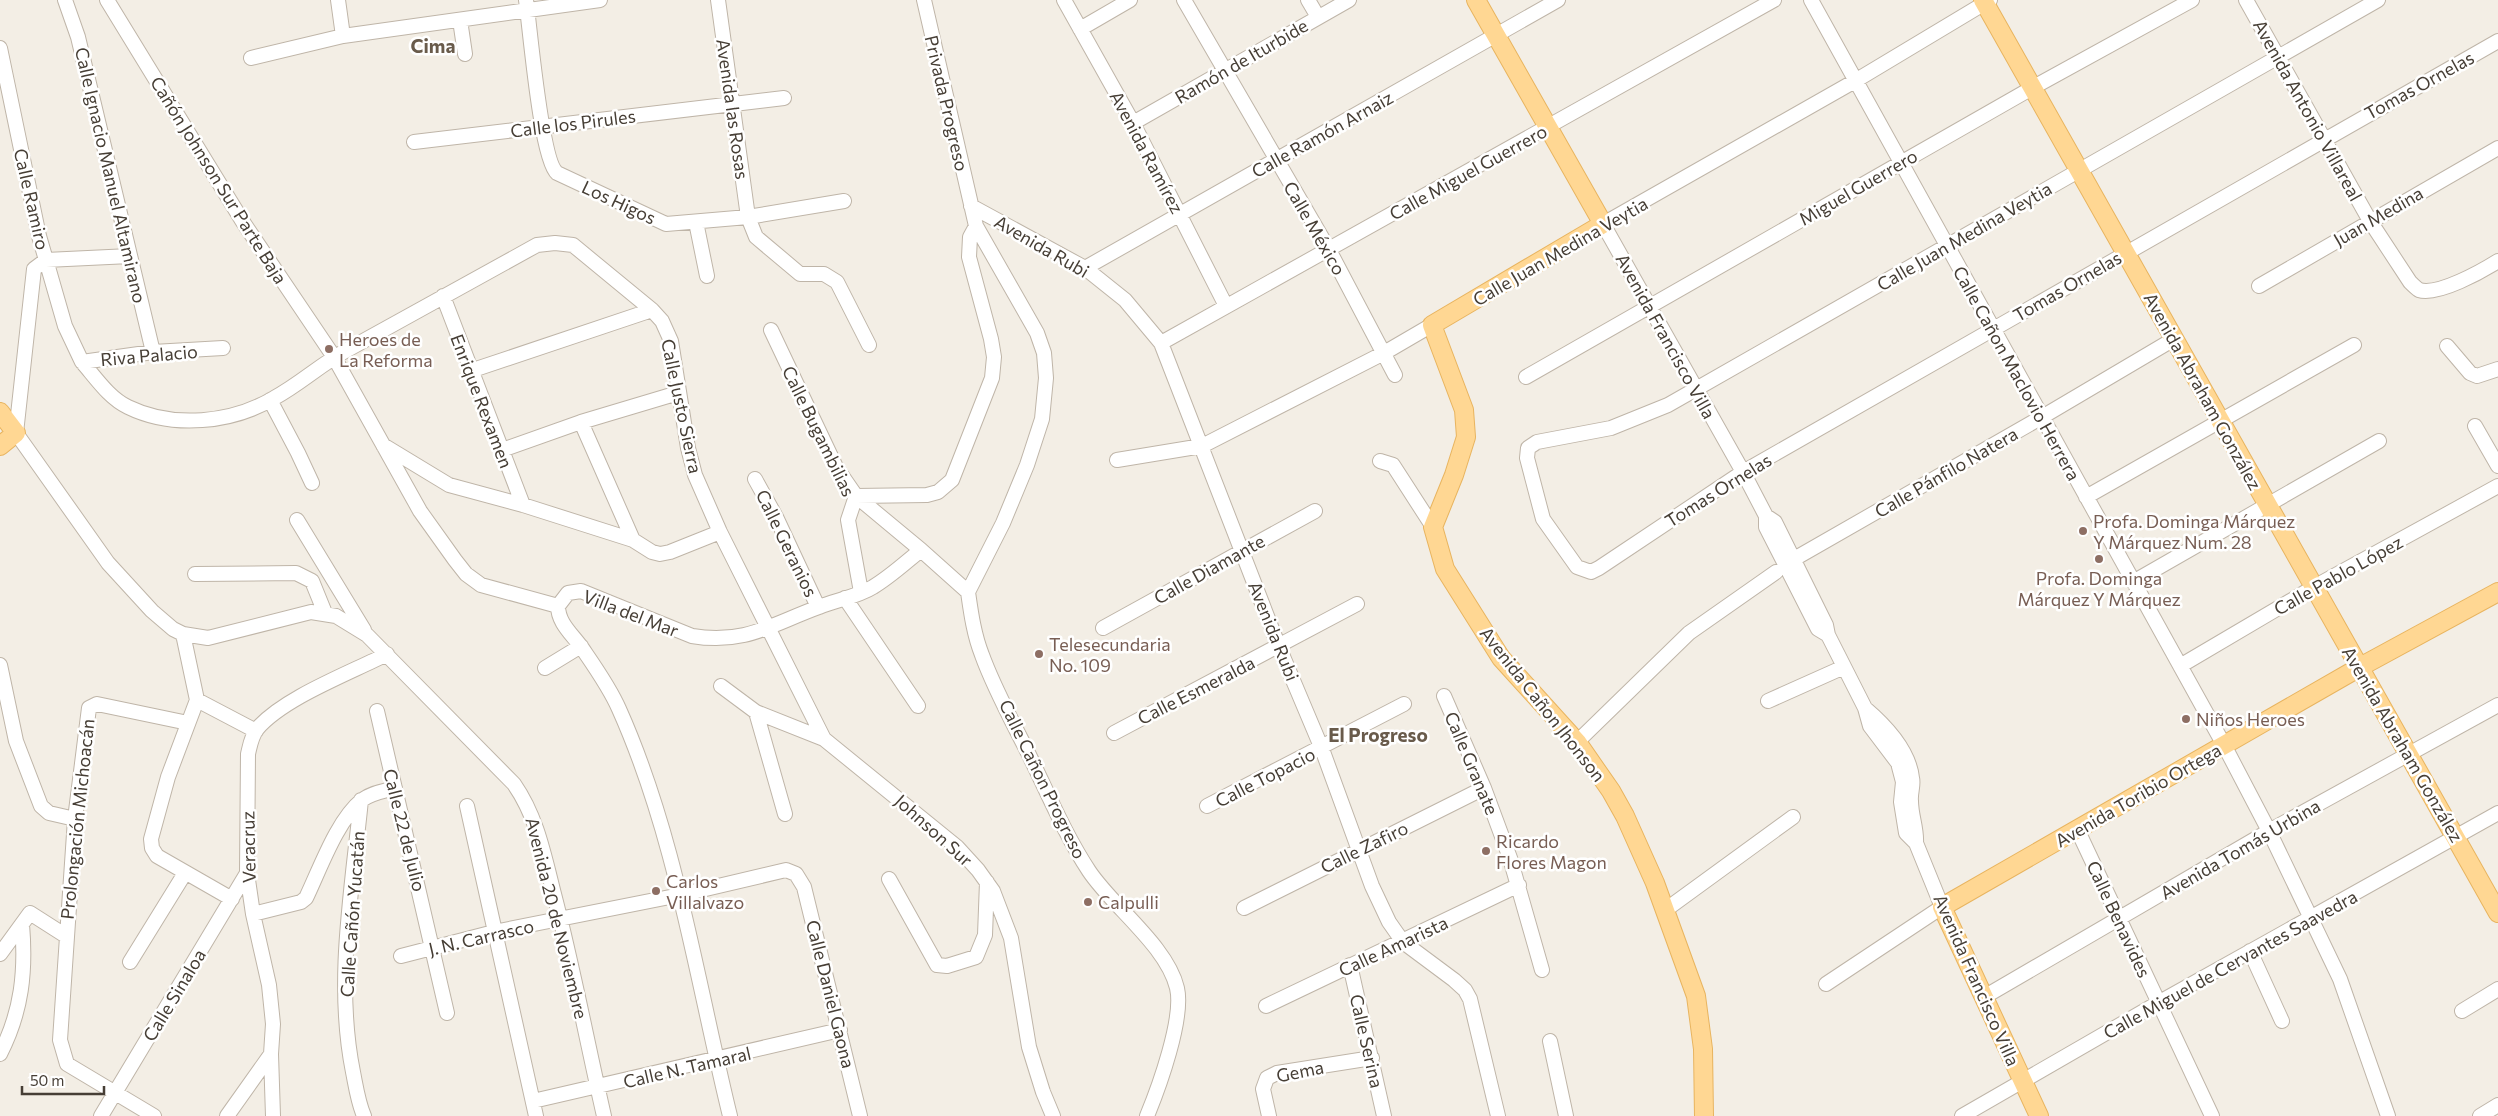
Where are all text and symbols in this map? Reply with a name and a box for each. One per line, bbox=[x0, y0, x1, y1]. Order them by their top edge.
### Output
street label: Ramón de Iturbide bbox=[1171, 14, 1311, 108]
street label: Avenida Antonio Villareal bbox=[2249, 15, 2367, 205]
street label: Privada Progreso bbox=[921, 33, 973, 173]
district label: Cima bbox=[411, 34, 455, 57]
street label: Avenida las Rosas bbox=[712, 37, 754, 181]
street label: Calle Ignacio Manuel Altamirano bbox=[71, 45, 151, 305]
street label: Tomas Ornelas bbox=[2361, 46, 2477, 124]
street label: Cañón Johnson Sur Parte Baja bbox=[146, 72, 292, 288]
street label: Calle Ramón Arnaiz bbox=[1247, 86, 1397, 182]
street label: Avenida Ramírez bbox=[1105, 87, 1189, 217]
street label: Calle los Pirules bbox=[509, 104, 637, 142]
street label: Calle Miguel Guerrero bbox=[1385, 119, 1551, 225]
street label: Miguel Guerrero bbox=[1795, 144, 1921, 230]
street label: Calle Ramiro bbox=[10, 146, 54, 252]
street label: Los Higos bbox=[579, 175, 659, 229]
street label: Calle México bbox=[1279, 177, 1351, 279]
street label: Calle Juan Medina Veytia bbox=[1873, 177, 2055, 295]
street label: Juan Medina bbox=[2329, 181, 2427, 251]
street label: Calle Juan Medina Veytia bbox=[1469, 192, 1651, 310]
street label: Avenida Rubi bbox=[991, 210, 1093, 282]
street label: Tomas Ornelas bbox=[2009, 246, 2125, 326]
street label: Avenida Francisco Villa bbox=[1611, 250, 1721, 422]
street label: Calle Cañon Maclovio Herrera bbox=[1949, 262, 2085, 484]
street label: Avenida Abraham González bbox=[2139, 288, 2267, 494]
place label: Heroes de La Reforma bbox=[339, 328, 433, 371]
street label: Enrique Rexamen bbox=[446, 331, 518, 471]
street label: Calle Justo Sierra bbox=[657, 337, 707, 475]
street label: Riva Palacio bbox=[99, 340, 199, 370]
marker: Heroes de La Reforma bbox=[323, 343, 335, 355]
street label: Calle Bugambilias bbox=[778, 362, 860, 500]
street label: Calle Pánfilo Natera bbox=[1871, 422, 2021, 522]
street label: Tomas Ornelas bbox=[1661, 448, 1775, 532]
street label: Calle Geranios bbox=[752, 486, 822, 600]
place label: Profa. Dominga Márquez Y Márquez Num. 28 bbox=[2093, 510, 2295, 553]
marker: Profa. Dominga Márquez Y Márquez Num. 28 bbox=[2077, 525, 2089, 537]
street label: Calle Diamante bbox=[1150, 529, 1268, 609]
street label: Calle Pablo López bbox=[2270, 530, 2406, 620]
marker: Profa. Dominga Márquez Y Márquez bbox=[2093, 553, 2105, 565]
place label: Profa. Dominga Márquez Y Márquez bbox=[2017, 567, 2181, 610]
street label: Avenida Rubi bbox=[1244, 578, 1304, 684]
street label: Villa del Mar bbox=[580, 585, 682, 641]
street label: Avenida Cañon Jhonson bbox=[1476, 622, 1610, 786]
place label: Telesecundaria No. 109 bbox=[1049, 633, 1171, 676]
street label: Avenida Abraham González bbox=[2338, 642, 2468, 846]
marker: Telesecundaria No. 109 bbox=[1033, 648, 1045, 660]
street label: Calle Esmeralda bbox=[1134, 651, 1258, 729]
street label: Calle Cañon Progreso bbox=[995, 696, 1091, 862]
street label: Calle Granate bbox=[1440, 708, 1504, 818]
place label: Niños Heroes bbox=[2196, 708, 2305, 730]
marker: Niños Heroes bbox=[2180, 713, 2192, 725]
street label: Prolongación Michoacán bbox=[56, 718, 98, 920]
district label: El Progreso bbox=[1328, 723, 1428, 746]
street label: Avenida Toribio Ortega bbox=[2051, 738, 2225, 852]
street label: Calle Topacio bbox=[1211, 742, 1319, 812]
street label: Calle 22 de Julio bbox=[379, 766, 431, 894]
street label: Johnson Sur bbox=[891, 789, 977, 871]
street label: Avenida Tomás Urbina bbox=[2156, 794, 2324, 904]
street label: Veracruz bbox=[236, 811, 260, 883]
street label: Avenida 20 de Noviembre bbox=[521, 815, 593, 1021]
street label: Calle Zafiro bbox=[1317, 816, 1411, 878]
street label: Calle Cañón Yucatán bbox=[335, 830, 369, 998]
place label: Ricardo Flores Magon bbox=[1496, 830, 1607, 873]
marker: Ricardo Flores Magon bbox=[1480, 845, 1492, 857]
street label: Calle Benavides bbox=[2082, 857, 2156, 981]
place label: Carlos Villalvazo bbox=[666, 870, 744, 913]
marker: Carlos Villalvazo bbox=[650, 885, 662, 897]
street label: Calle Miguel de Cervantes Saavedra bbox=[2099, 885, 2361, 1043]
place label: Calpulli bbox=[1098, 891, 1159, 913]
street label: Avenida Francisco Villa bbox=[1929, 891, 2025, 1069]
marker: Calpulli bbox=[1082, 896, 1094, 908]
street label: Calle Amarista bbox=[1335, 911, 1451, 981]
street label: J. N. Carrasco bbox=[426, 914, 536, 960]
street label: Calle Daniel Gaona bbox=[802, 918, 860, 1070]
street label: Calle Sinaloa bbox=[138, 945, 210, 1045]
street label: Calle Serina bbox=[1346, 992, 1388, 1090]
street label: Calle N. Tamaral bbox=[621, 1042, 753, 1092]
street label: Gema bbox=[1274, 1056, 1326, 1086]
scale bar bbox=[22, 1064, 105, 1096]
text: 50 m bbox=[30, 1071, 64, 1089]

